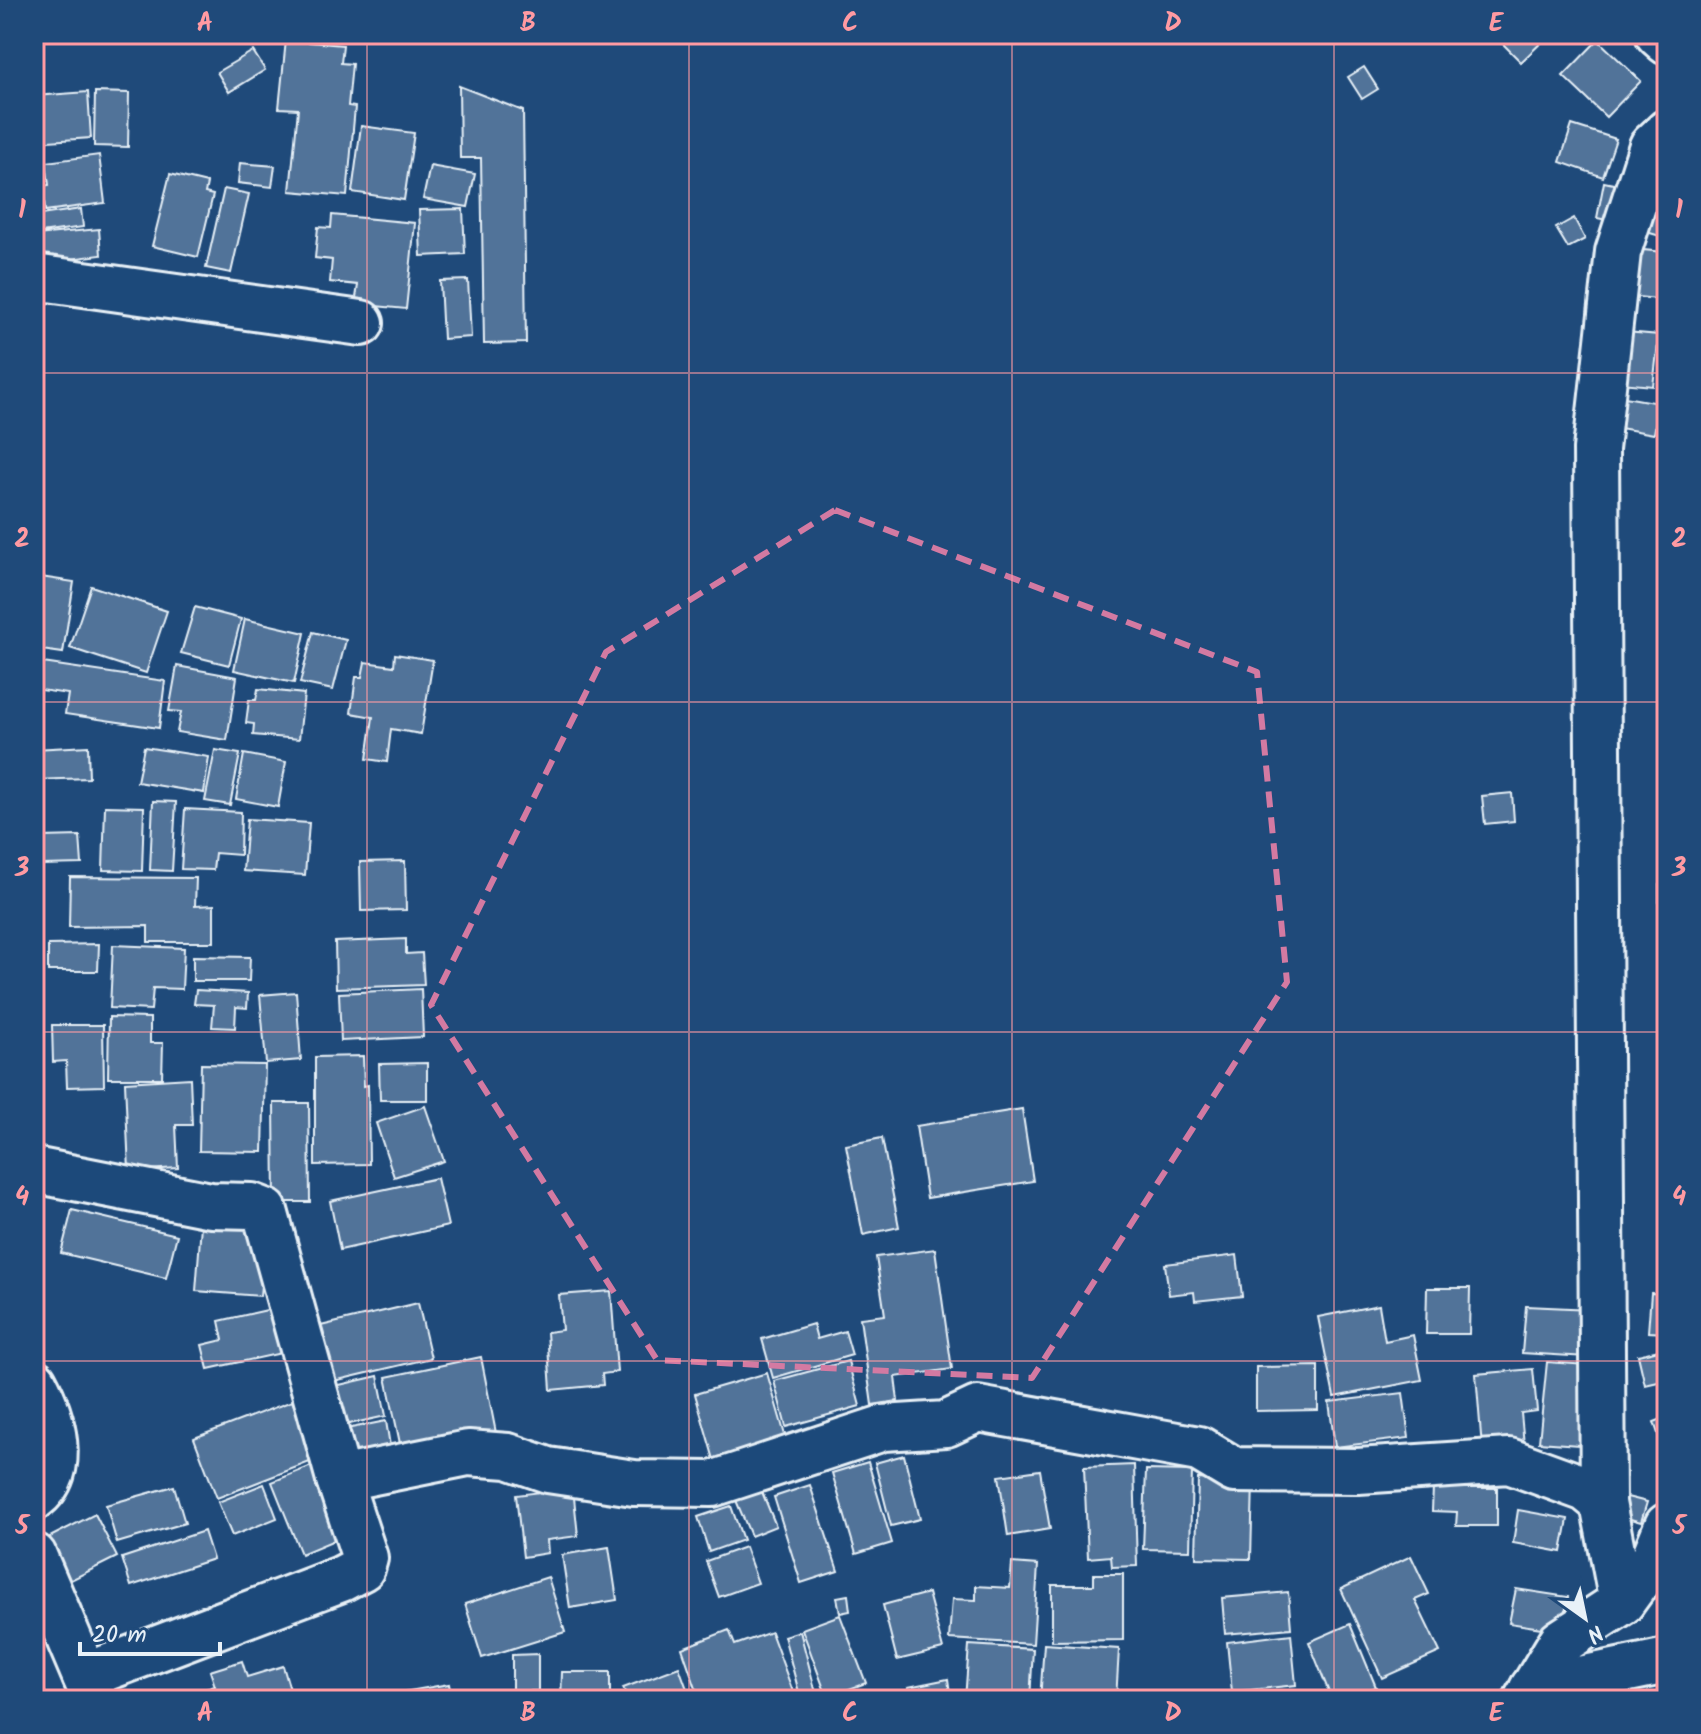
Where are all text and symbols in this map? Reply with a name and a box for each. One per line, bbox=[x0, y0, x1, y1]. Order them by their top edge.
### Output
text: A bbox=[197, 3, 213, 45]
text: B bbox=[520, 3, 536, 45]
text: C bbox=[842, 3, 858, 45]
text: D bbox=[1164, 3, 1182, 45]
text: E bbox=[1489, 3, 1505, 45]
text: 1 bbox=[18, 190, 26, 232]
text: 1 bbox=[1675, 190, 1683, 232]
text: 2 bbox=[14, 519, 30, 561]
text: 2 bbox=[1671, 519, 1687, 561]
text: 3 bbox=[14, 848, 29, 890]
text: 3 bbox=[1671, 848, 1686, 890]
text: 4 bbox=[15, 1177, 29, 1219]
text: 4 bbox=[1672, 1177, 1686, 1219]
text: 5 bbox=[14, 1506, 30, 1548]
text: 5 bbox=[1671, 1506, 1687, 1548]
north arrow bbox=[1545, 1578, 1625, 1658]
scale bar bbox=[80, 1606, 220, 1656]
text: N bbox=[1579, 1614, 1610, 1651]
text: 20 m bbox=[92, 1616, 147, 1655]
text: A bbox=[197, 1693, 213, 1734]
text: B bbox=[520, 1693, 536, 1734]
text: C bbox=[842, 1693, 858, 1734]
text: D bbox=[1164, 1693, 1182, 1734]
text: E bbox=[1489, 1693, 1505, 1734]

